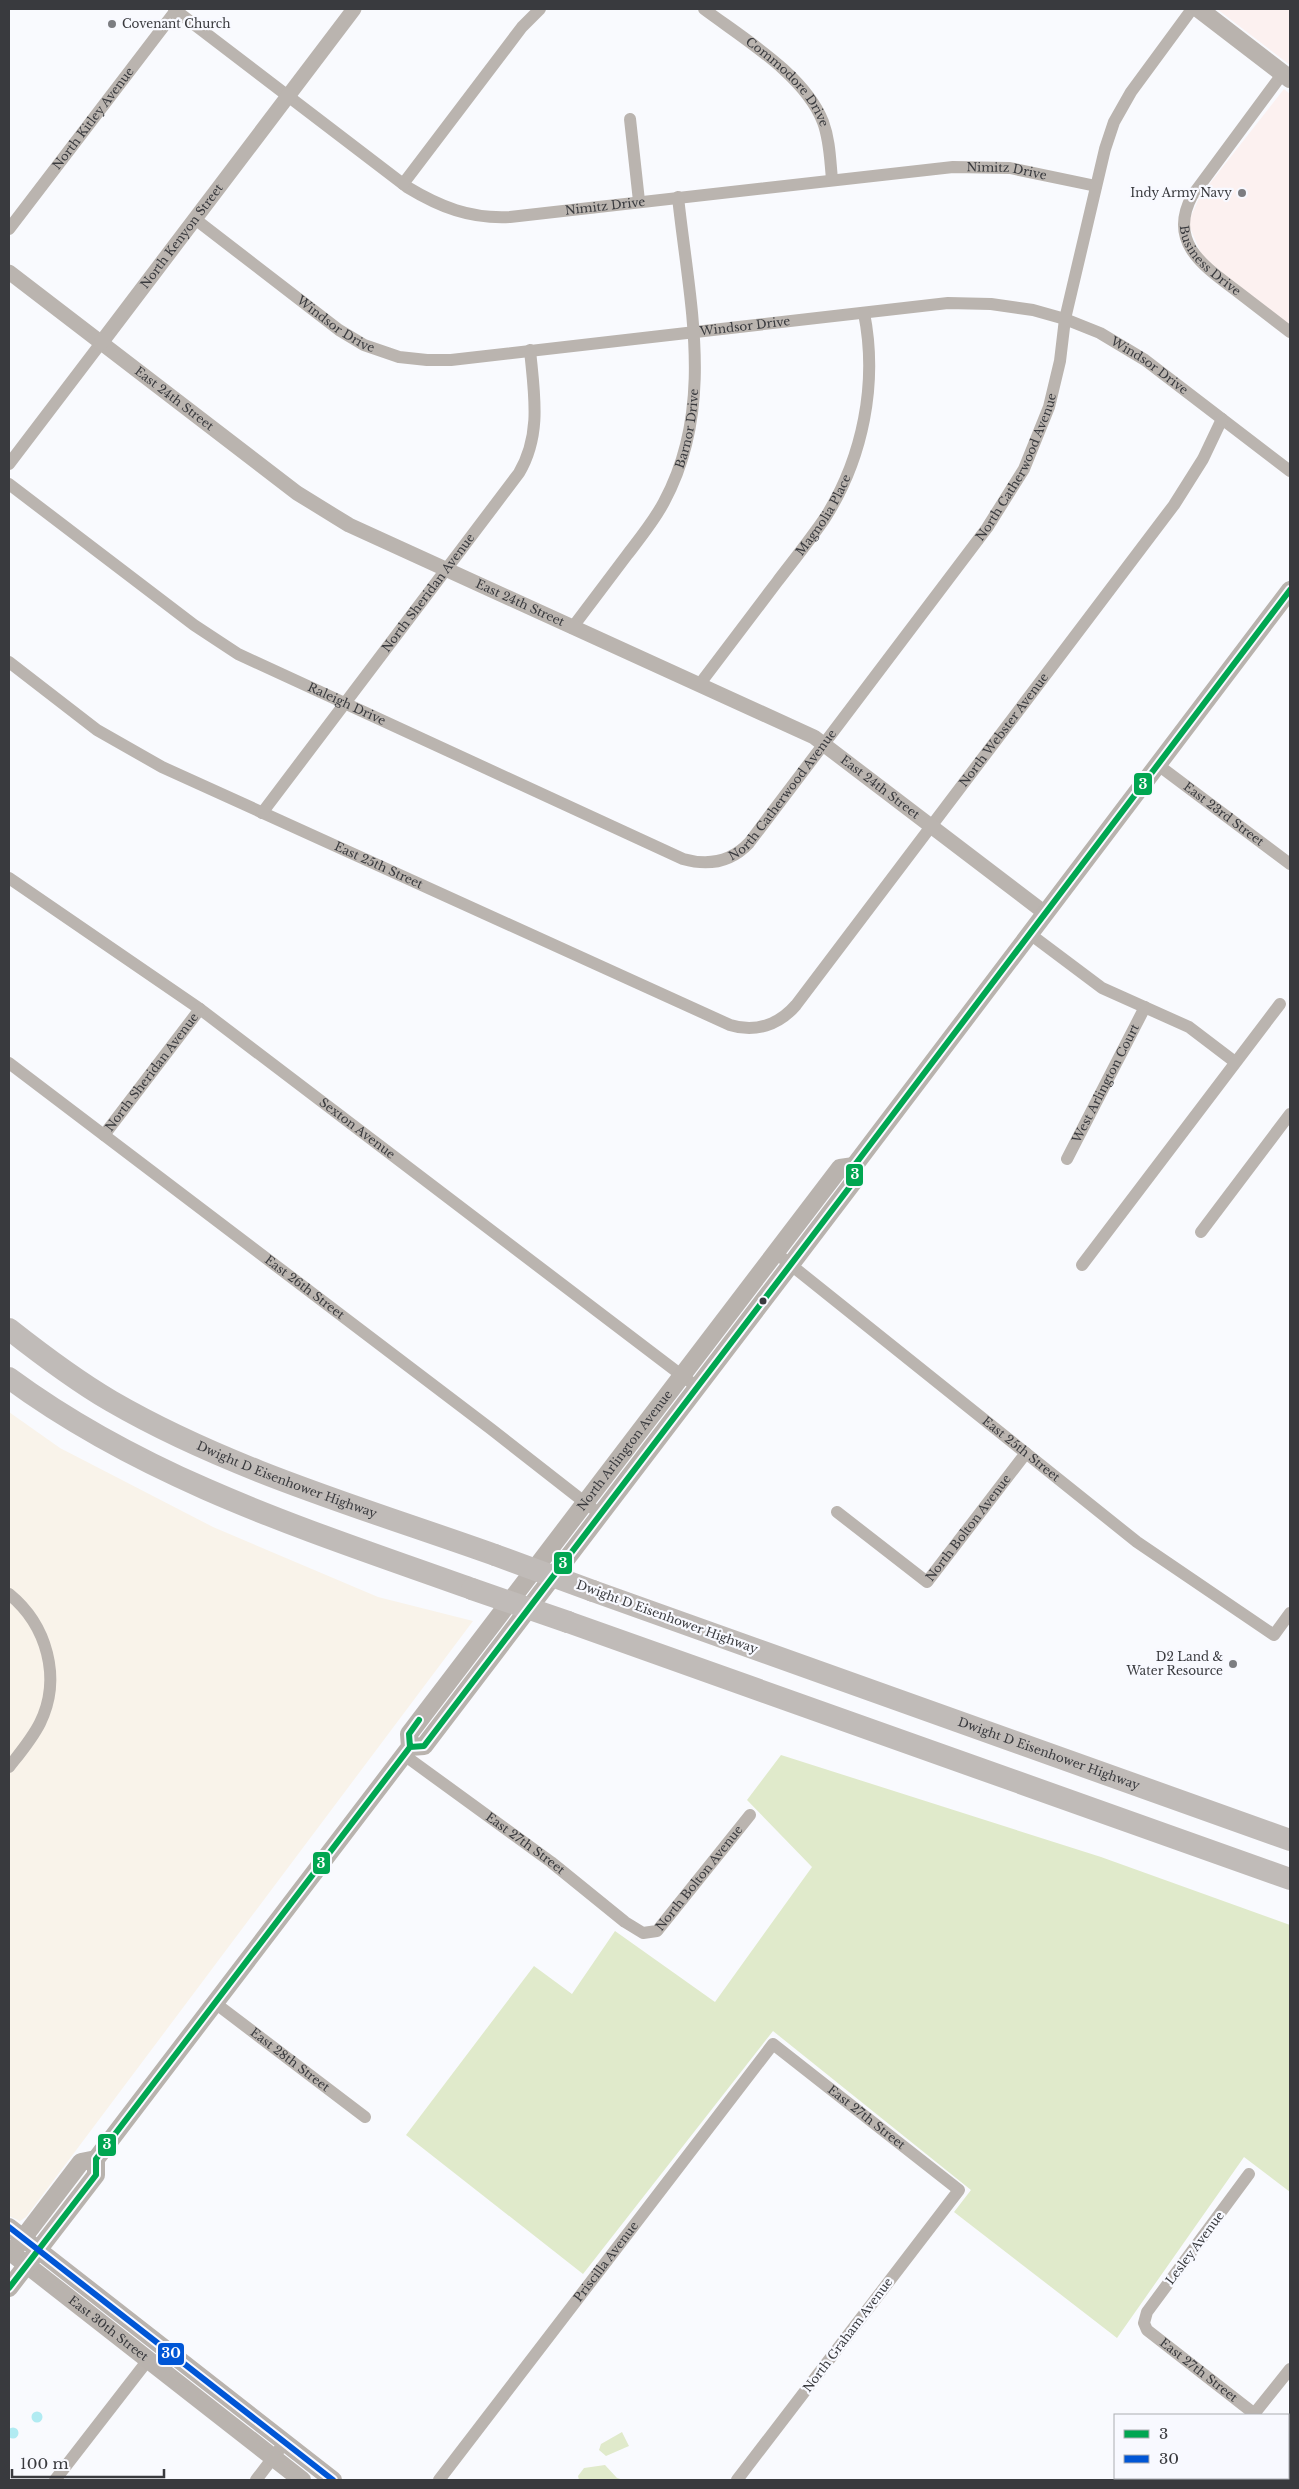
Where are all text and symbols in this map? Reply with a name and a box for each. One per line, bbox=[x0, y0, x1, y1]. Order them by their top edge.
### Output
place label: Covenant Church bbox=[122, 16, 231, 31]
marker: Covenant Church bbox=[106, 18, 118, 30]
street label: Commodore Drive bbox=[743, 34, 832, 129]
street label: North Kitley Avenue bbox=[49, 64, 137, 172]
street label: Nimitz Drive bbox=[966, 159, 1048, 183]
street label: North Kenyon Street bbox=[137, 180, 226, 291]
place label: Indy Army Navy bbox=[1130, 185, 1232, 200]
marker: Indy Army Navy bbox=[1236, 187, 1248, 199]
street label: Nimitz Drive bbox=[564, 194, 646, 218]
street label: Business Drive bbox=[1177, 224, 1244, 299]
street label: Windsor Drive bbox=[293, 292, 377, 355]
street label: Windsor Drive bbox=[698, 313, 791, 339]
street label: Windsor Drive bbox=[1107, 333, 1191, 397]
street label: East 24th Street bbox=[132, 363, 217, 434]
street label: Barnor Drive bbox=[672, 388, 701, 470]
street label: North Catherwood Avenue bbox=[972, 391, 1059, 543]
street label: Magnolia Place bbox=[792, 472, 854, 558]
street label: North Sheridan Avenue bbox=[378, 530, 478, 655]
street label: East 24th Street bbox=[474, 576, 567, 629]
street label: North Webster Avenue bbox=[956, 670, 1051, 790]
street label: Raleigh Drive bbox=[306, 679, 388, 728]
street label: North Catherwood Avenue bbox=[726, 726, 839, 863]
street label: East 24th Street bbox=[838, 752, 923, 822]
line badge: 3 bbox=[1133, 772, 1153, 796]
text: 3 bbox=[1139, 775, 1148, 793]
street label: East 23rd Street bbox=[1181, 779, 1268, 849]
street label: East 25th Street bbox=[332, 838, 426, 892]
street label: North Sheridan Avenue bbox=[102, 1010, 201, 1134]
street label: West Arlington Court bbox=[1068, 1021, 1142, 1146]
street label: Sexton Avenue bbox=[317, 1094, 398, 1162]
line badge: 3 bbox=[845, 1163, 864, 1187]
text: 3 bbox=[851, 1165, 860, 1183]
street label: East 26th Street bbox=[262, 1252, 348, 1322]
unlabelled marker bbox=[758, 1296, 768, 1306]
street label: North Arlington Avenue bbox=[574, 1387, 675, 1514]
street label: East 25th Street bbox=[979, 1413, 1064, 1485]
street label: Dwight D Eisenhower Highway bbox=[194, 1438, 380, 1521]
street label: North Bolton Avenue bbox=[922, 1471, 1014, 1584]
line badge: 3 bbox=[553, 1551, 573, 1575]
text: 3 bbox=[559, 1554, 568, 1572]
street label: Dwight D Eisenhower Highway bbox=[574, 1577, 760, 1657]
place label: D2 Land & Water Resource bbox=[1126, 1649, 1223, 1678]
marker: D2 Land & Water Resource bbox=[1227, 1658, 1239, 1670]
street label: Dwight D Eisenhower Highway bbox=[956, 1714, 1142, 1793]
street label: East 27th Street bbox=[483, 1809, 568, 1878]
street label: North Bolton Avenue bbox=[652, 1822, 746, 1934]
line badge: 3 bbox=[312, 1851, 331, 1875]
text: 3 bbox=[317, 1854, 326, 1872]
street label: East 28th Street bbox=[247, 2024, 333, 2095]
street label: East 27th Street bbox=[825, 2082, 909, 2152]
line badge: 3 bbox=[97, 2133, 117, 2157]
text: 3 bbox=[103, 2135, 112, 2153]
street label: Lesley Avenue bbox=[1162, 2208, 1227, 2287]
street label: Priscilla Avenue bbox=[570, 2218, 641, 2305]
street label: North Graham Avenue bbox=[800, 2274, 896, 2395]
street label: East 30th Street bbox=[66, 2292, 152, 2364]
street label: East 27th Street bbox=[1157, 2335, 1241, 2405]
line badge: 30 bbox=[157, 2342, 185, 2366]
text: 30 bbox=[161, 2344, 181, 2362]
legend bbox=[1114, 2414, 1289, 2479]
text: 3 bbox=[1159, 2424, 1168, 2443]
scale bar bbox=[12, 2446, 165, 2478]
text: 30 bbox=[1159, 2449, 1179, 2468]
text: 100 m bbox=[20, 2454, 69, 2473]

